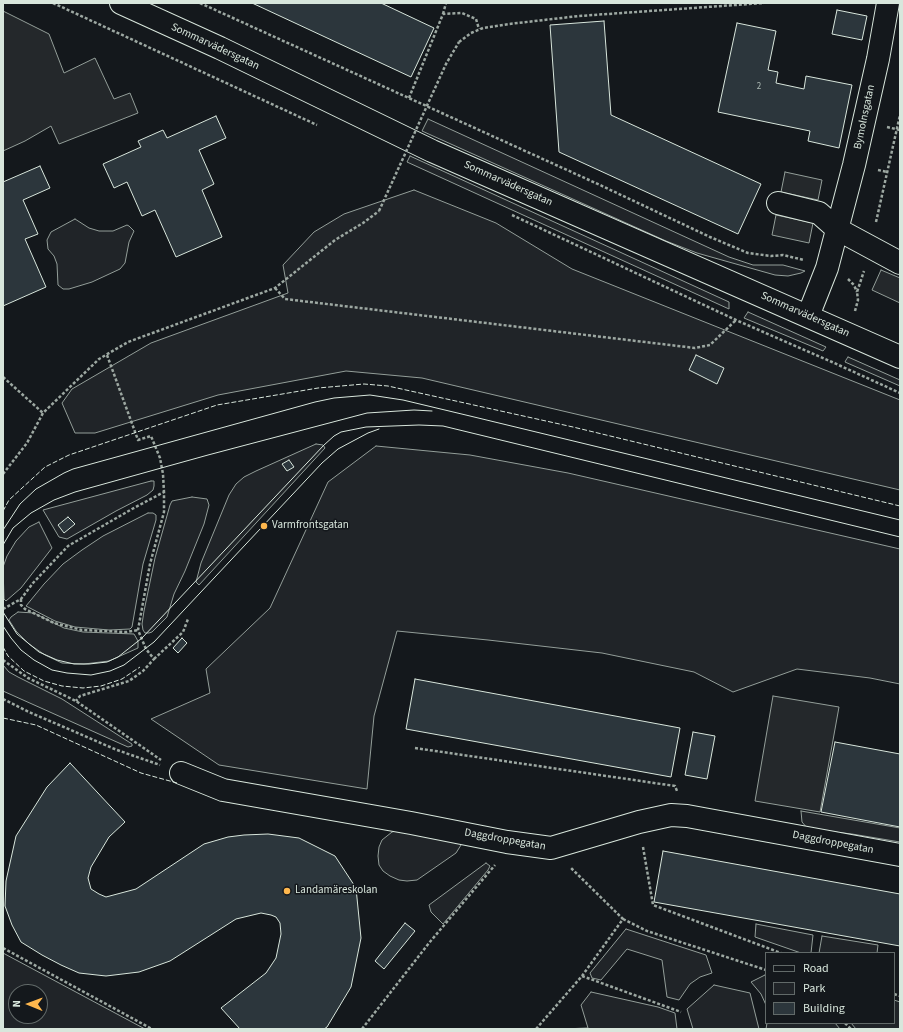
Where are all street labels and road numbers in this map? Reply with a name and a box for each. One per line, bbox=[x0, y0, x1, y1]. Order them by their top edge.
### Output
street label: Sommarvädersgatan bbox=[169, 21, 261, 73]
street label: Bymolnsgatan bbox=[852, 83, 878, 151]
street label: Sommarvädersgatan bbox=[461, 158, 555, 210]
street label: Sommarvädersgatan bbox=[758, 289, 852, 341]
street label: Daggdroppegatan bbox=[463, 826, 547, 854]
street label: Daggdroppegatan bbox=[791, 829, 875, 857]

